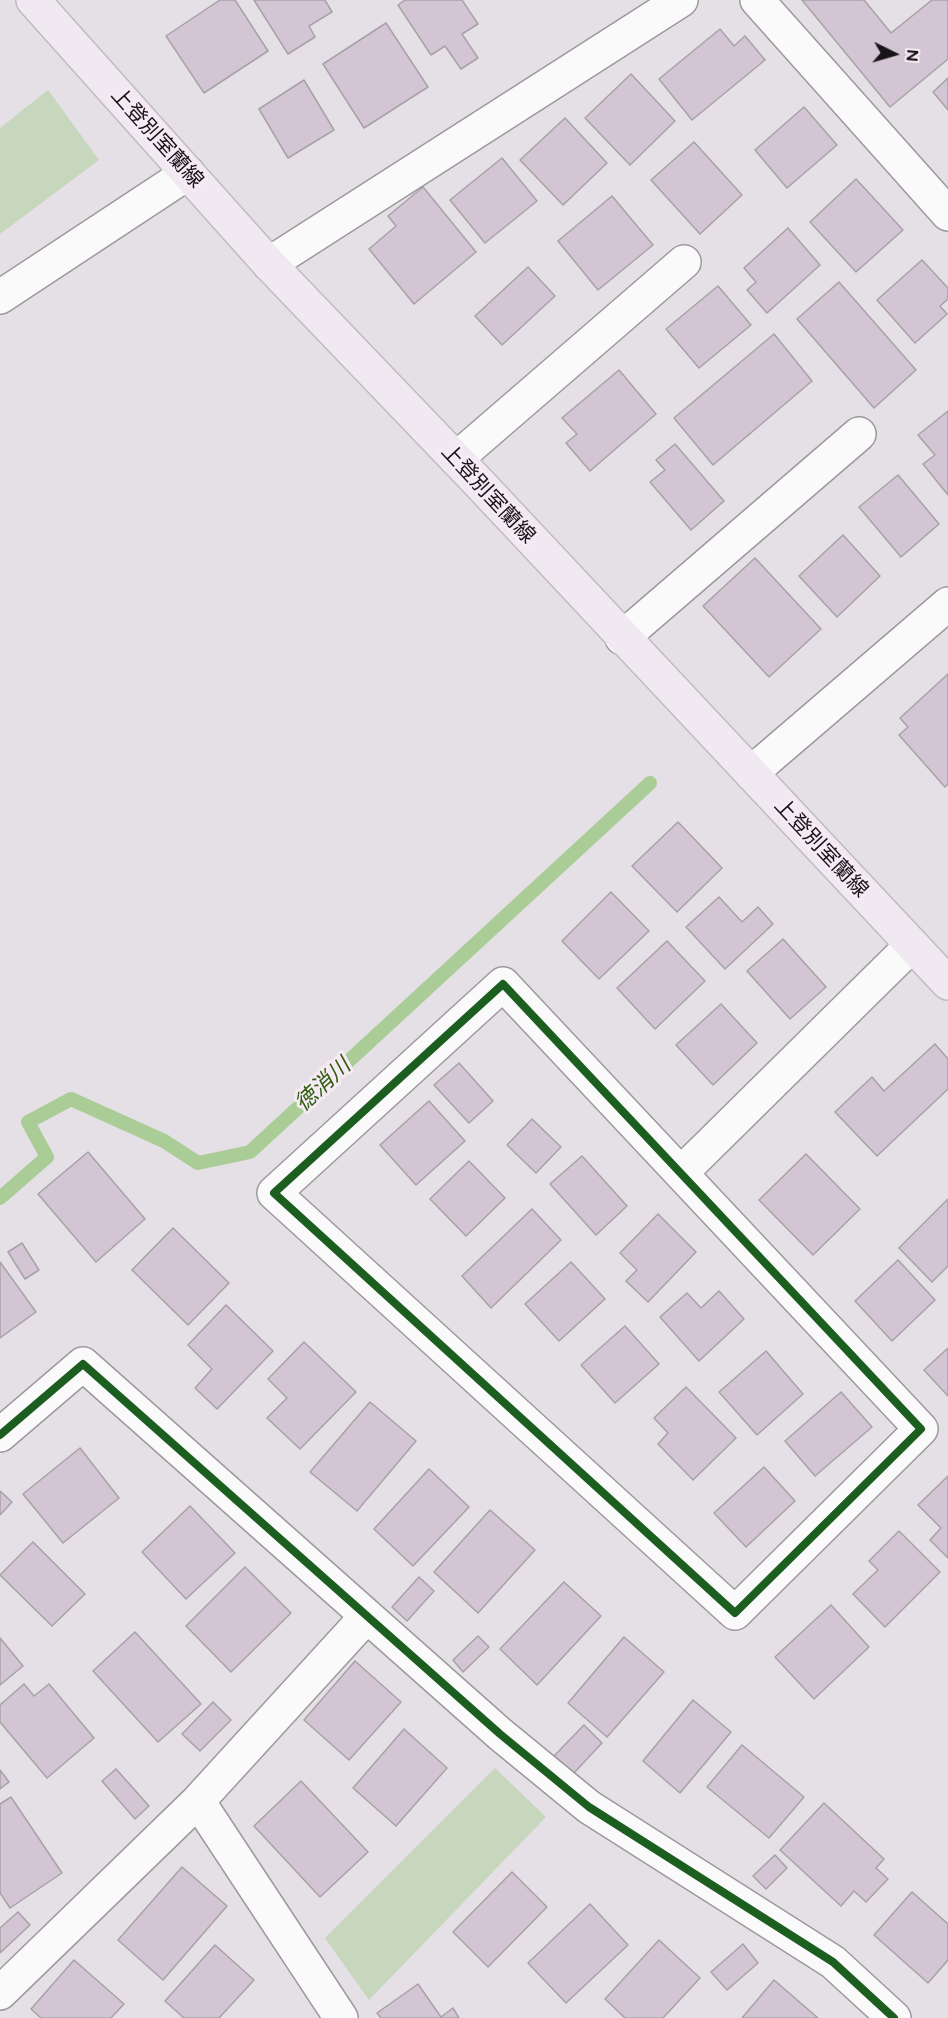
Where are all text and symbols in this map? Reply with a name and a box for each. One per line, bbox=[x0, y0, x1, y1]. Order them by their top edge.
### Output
north arrow bbox=[864, 24, 924, 84]
text: N bbox=[902, 49, 922, 63]
street label: 上登別室蘭線 bbox=[105, 83, 209, 193]
street label: 上登別室蘭線 bbox=[436, 439, 540, 549]
street label: 上登別室蘭線 bbox=[769, 793, 873, 903]
water label: 徳消川 bbox=[290, 1053, 356, 1117]

